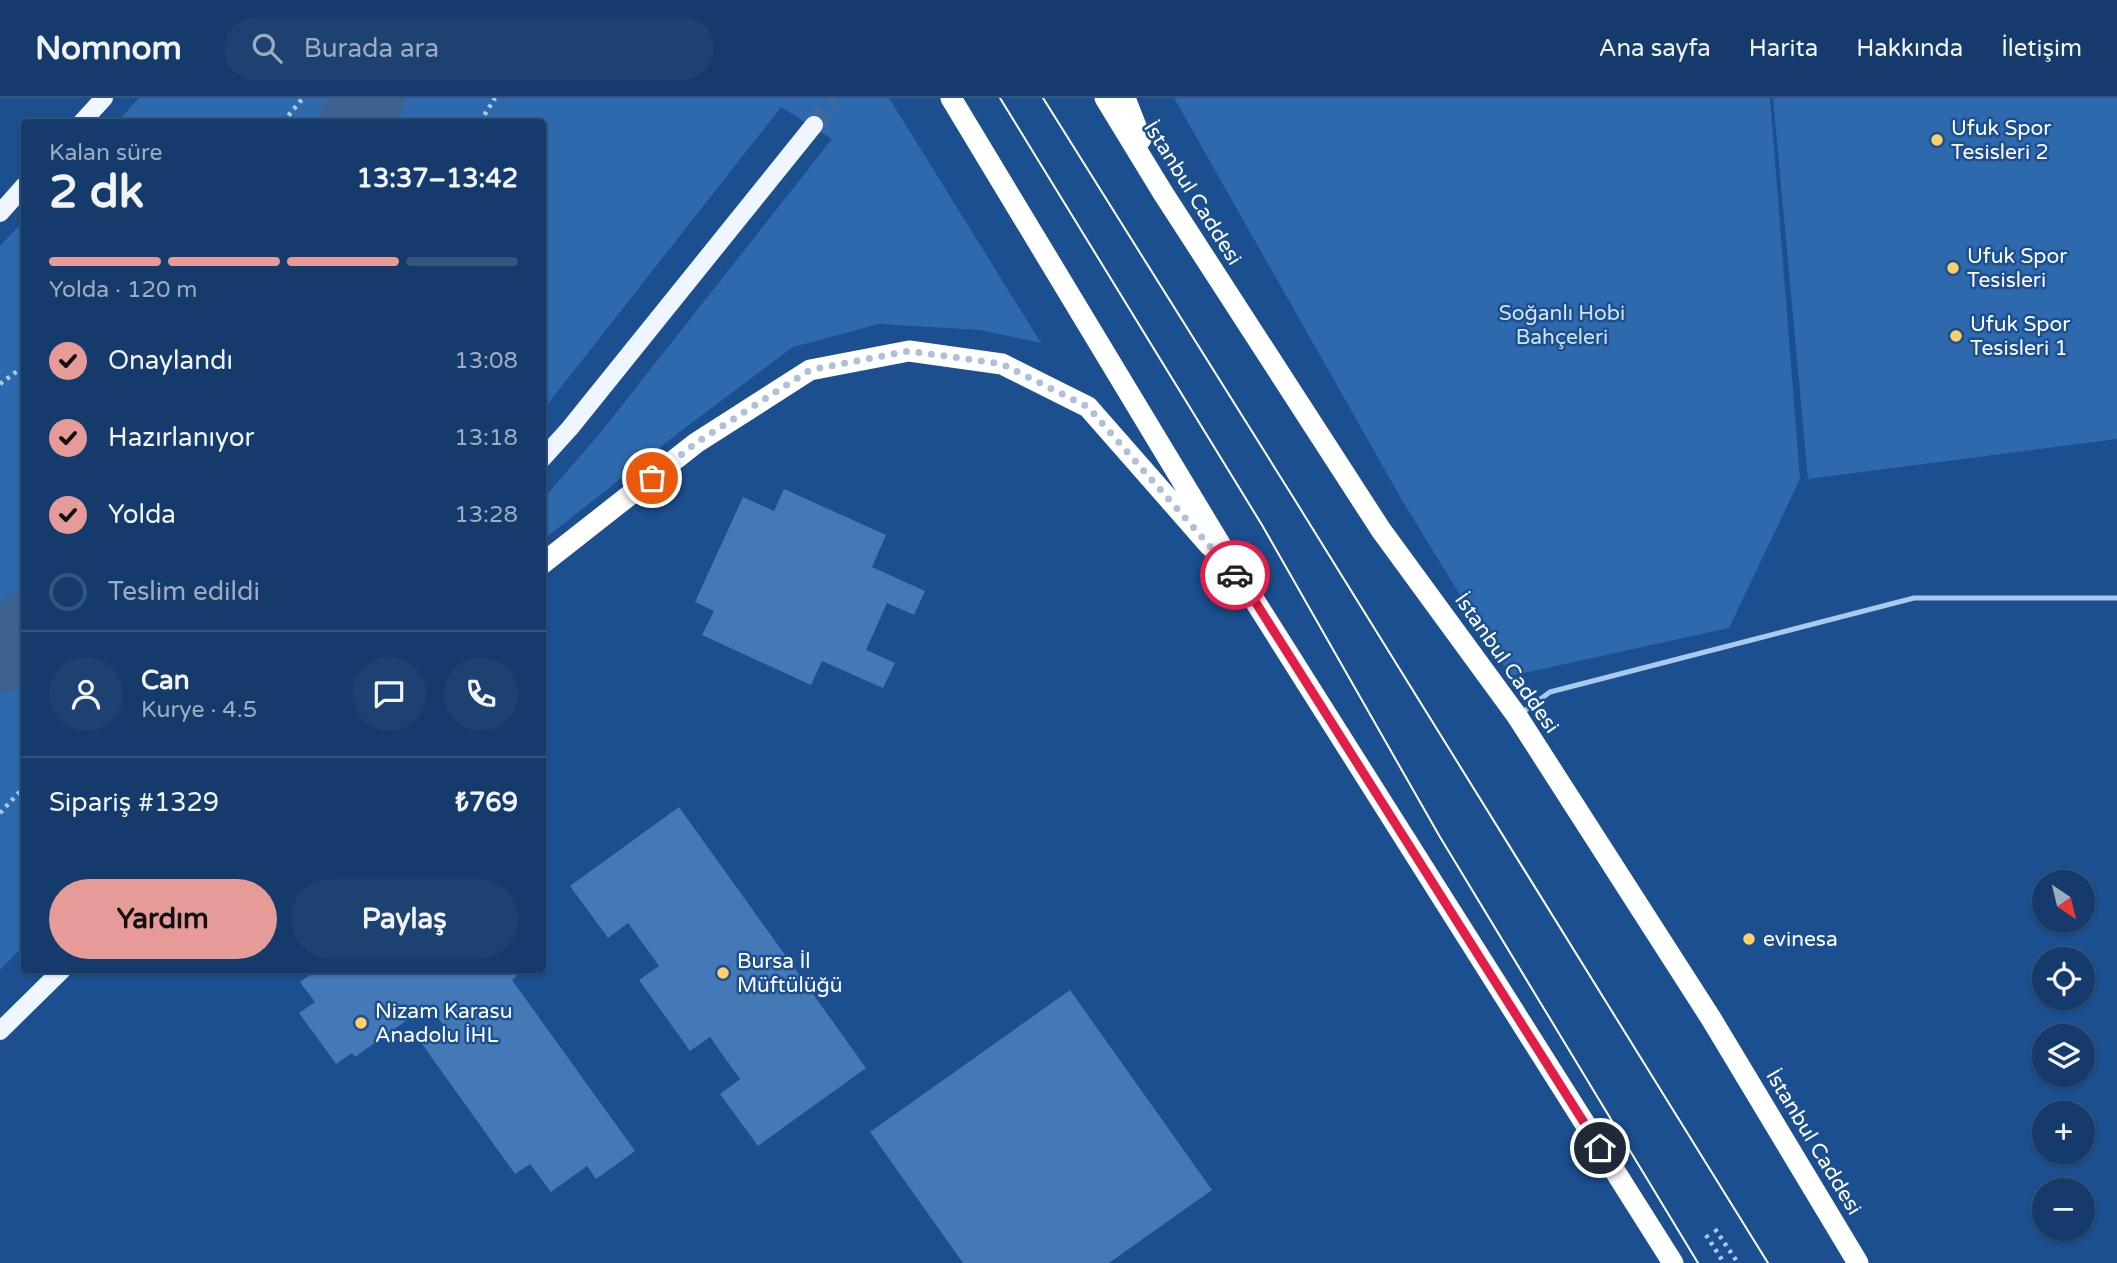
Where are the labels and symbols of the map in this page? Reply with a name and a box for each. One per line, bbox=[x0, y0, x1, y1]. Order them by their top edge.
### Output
place label: Ufuk Spor Tesisleri 2 bbox=[1951, 116, 2051, 165]
street label: İstanbul Caddesi bbox=[1138, 117, 1247, 270]
marker: Ufuk Spor Tesisleri 2 bbox=[1929, 132, 1945, 148]
place label: Ufuk Spor Tesisleri bbox=[1967, 244, 2067, 293]
marker: Ufuk Spor Tesisleri bbox=[1945, 260, 1961, 276]
park label: Soğanlı Hobi Bahçeleri bbox=[1499, 301, 1625, 350]
place label: Ufuk Spor Tesisleri 1 bbox=[1970, 312, 2070, 361]
marker: Ufuk Spor Tesisleri 1 bbox=[1948, 328, 1964, 344]
pin bbox=[622, 448, 682, 508]
courier bbox=[1200, 540, 1270, 610]
street label: İstanbul Caddesi bbox=[1449, 588, 1564, 738]
north arrow bbox=[2032, 870, 2095, 933]
place label: evinesa bbox=[1763, 927, 1838, 952]
marker: evinesa bbox=[1741, 931, 1757, 947]
place label: Bursa İl Müftülüğü bbox=[737, 949, 842, 998]
marker: Bursa İl Müftülüğü bbox=[715, 965, 731, 981]
place label: Nizam Karasu Anadolu İHL bbox=[375, 999, 512, 1048]
marker: Nizam Karasu Anadolu İHL bbox=[353, 1015, 369, 1031]
street label: İstanbul Caddesi bbox=[1760, 1065, 1867, 1219]
pin bbox=[1570, 1118, 1630, 1178]

